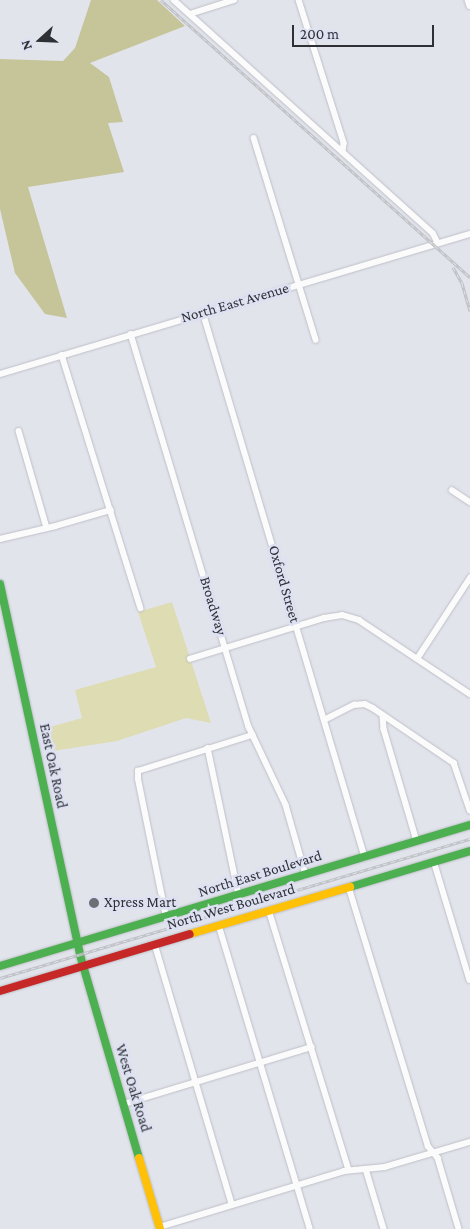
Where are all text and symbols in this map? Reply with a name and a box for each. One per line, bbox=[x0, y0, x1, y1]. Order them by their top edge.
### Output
north arrow bbox=[15, 15, 65, 65]
scale bar bbox=[295, 15, 438, 47]
text: 200 m bbox=[300, 26, 339, 42]
text: N bbox=[17, 38, 35, 52]
street label: North East Avenue bbox=[179, 279, 291, 327]
street label: Oxford Street bbox=[264, 543, 304, 625]
street label: Broadway bbox=[196, 575, 230, 637]
street label: East Oak Road bbox=[35, 722, 71, 810]
street label: North East Boulevard bbox=[196, 847, 324, 901]
street label: North West Boulevard bbox=[165, 880, 297, 934]
place label: Xpress Mart bbox=[104, 894, 176, 912]
marker: Xpress Mart bbox=[88, 897, 100, 909]
street label: West Oak Road bbox=[111, 1042, 155, 1134]

